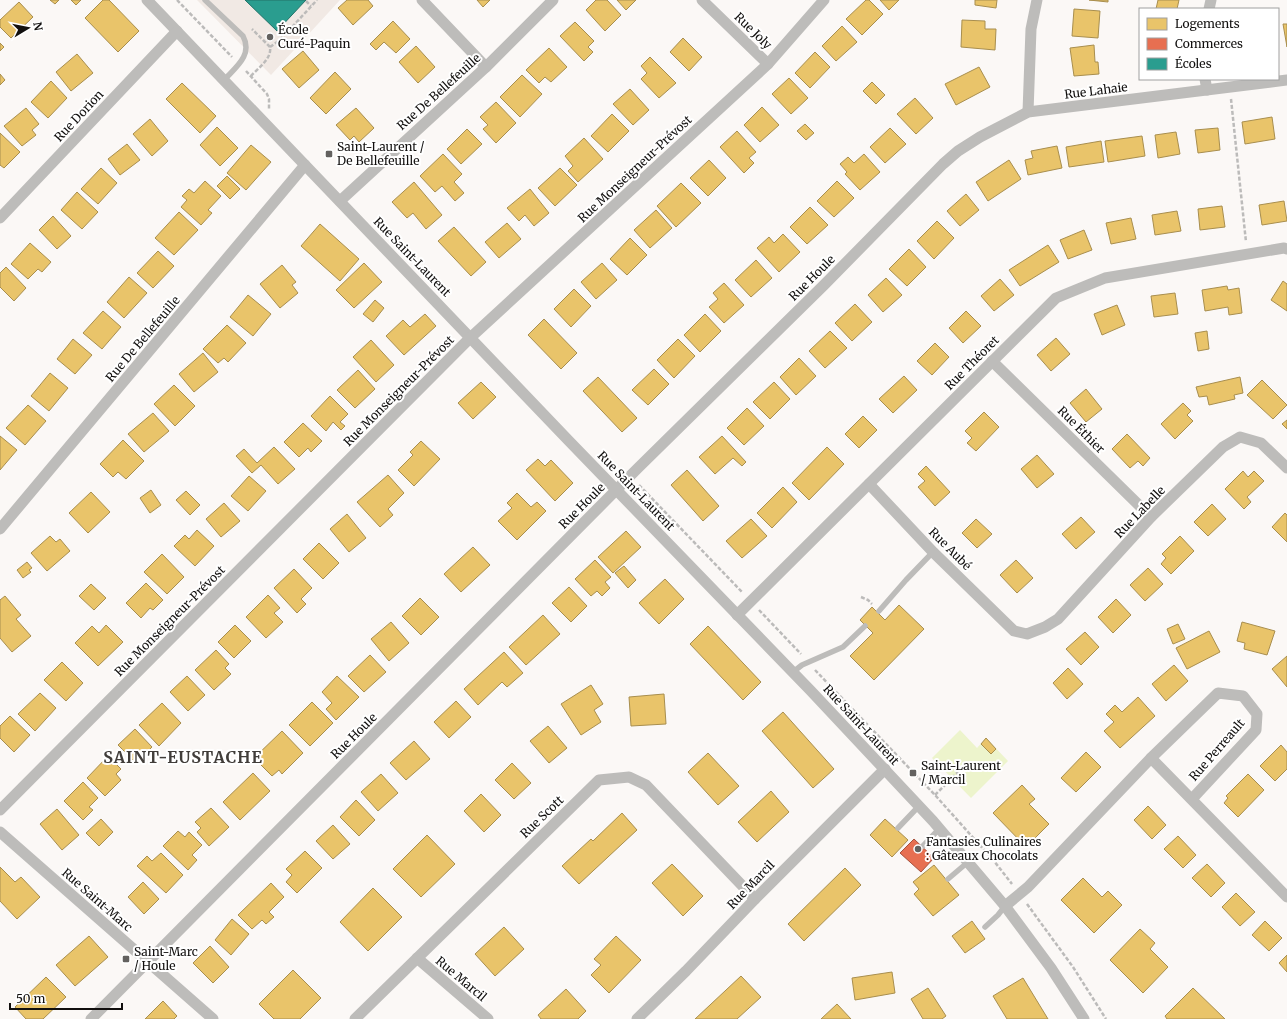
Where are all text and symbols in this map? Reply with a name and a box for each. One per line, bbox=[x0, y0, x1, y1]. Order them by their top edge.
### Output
north arrow bbox=[8, 8, 48, 48]
legend bbox=[1139, 8, 1279, 80]
street label: Rue Joly bbox=[731, 9, 775, 52]
text: Logements bbox=[1175, 16, 1240, 31]
text: N bbox=[30, 21, 46, 32]
place label: École Curé-Paquin bbox=[278, 22, 351, 51]
marker: École Curé-Paquin bbox=[265, 32, 275, 42]
text: Commerces bbox=[1175, 36, 1243, 51]
street label: Rue De Bellefeuille bbox=[394, 50, 484, 133]
text: Écoles bbox=[1175, 56, 1212, 71]
street label: Rue Lahaie bbox=[1063, 79, 1128, 102]
street label: Rue Dorion bbox=[51, 87, 106, 145]
street label: Rue Monseigneur-Prévost bbox=[575, 112, 695, 225]
place label: Saint-Laurent / De Bellefeuille bbox=[337, 139, 425, 168]
marker: Saint-Laurent / De Bellefeuille bbox=[324, 149, 334, 159]
street label: Rue Saint-Laurent bbox=[371, 214, 454, 300]
street label: Rue Houle bbox=[786, 252, 838, 304]
street label: Rue De Bellefeuille bbox=[102, 293, 183, 385]
street label: Rue Monseigneur-Prévost bbox=[340, 332, 457, 449]
street label: Rue Théoret bbox=[941, 332, 1002, 393]
street label: Rue Éthier bbox=[1055, 403, 1108, 457]
street label: Rue Saint-Laurent bbox=[595, 448, 678, 534]
street label: Rue Houle bbox=[556, 480, 608, 532]
street label: Rue Labelle bbox=[1111, 483, 1168, 541]
street label: Rue Aubé bbox=[926, 524, 975, 573]
street label: Rue Monseigneur-Prévost bbox=[111, 562, 228, 679]
street label: Rue Saint-Laurent bbox=[820, 681, 903, 768]
street label: Rue Houle bbox=[328, 710, 380, 762]
street label: Rue Perreault bbox=[1186, 715, 1248, 784]
district label: SAINT-EUSTACHE bbox=[103, 747, 263, 767]
place label: Saint-Laurent / Marcil bbox=[921, 758, 1001, 787]
marker: Saint-Laurent / Marcil bbox=[908, 768, 918, 778]
street label: Rue Scott bbox=[517, 792, 567, 841]
place label: Fantasies Culinaires : Gâteaux Chocolats bbox=[926, 834, 1042, 863]
marker: Fantasies Culinaires : Gâteaux Chocolats bbox=[913, 844, 923, 854]
street label: Rue Marcil bbox=[724, 857, 778, 912]
street label: Rue Saint-Marc bbox=[59, 865, 136, 934]
place label: Saint-Marc / Houle bbox=[134, 944, 198, 973]
street label: Rue Marcil bbox=[433, 953, 490, 1004]
marker: Saint-Marc / Houle bbox=[121, 954, 131, 964]
scale bar bbox=[10, 985, 122, 1011]
text: 50 m bbox=[16, 991, 45, 1006]

